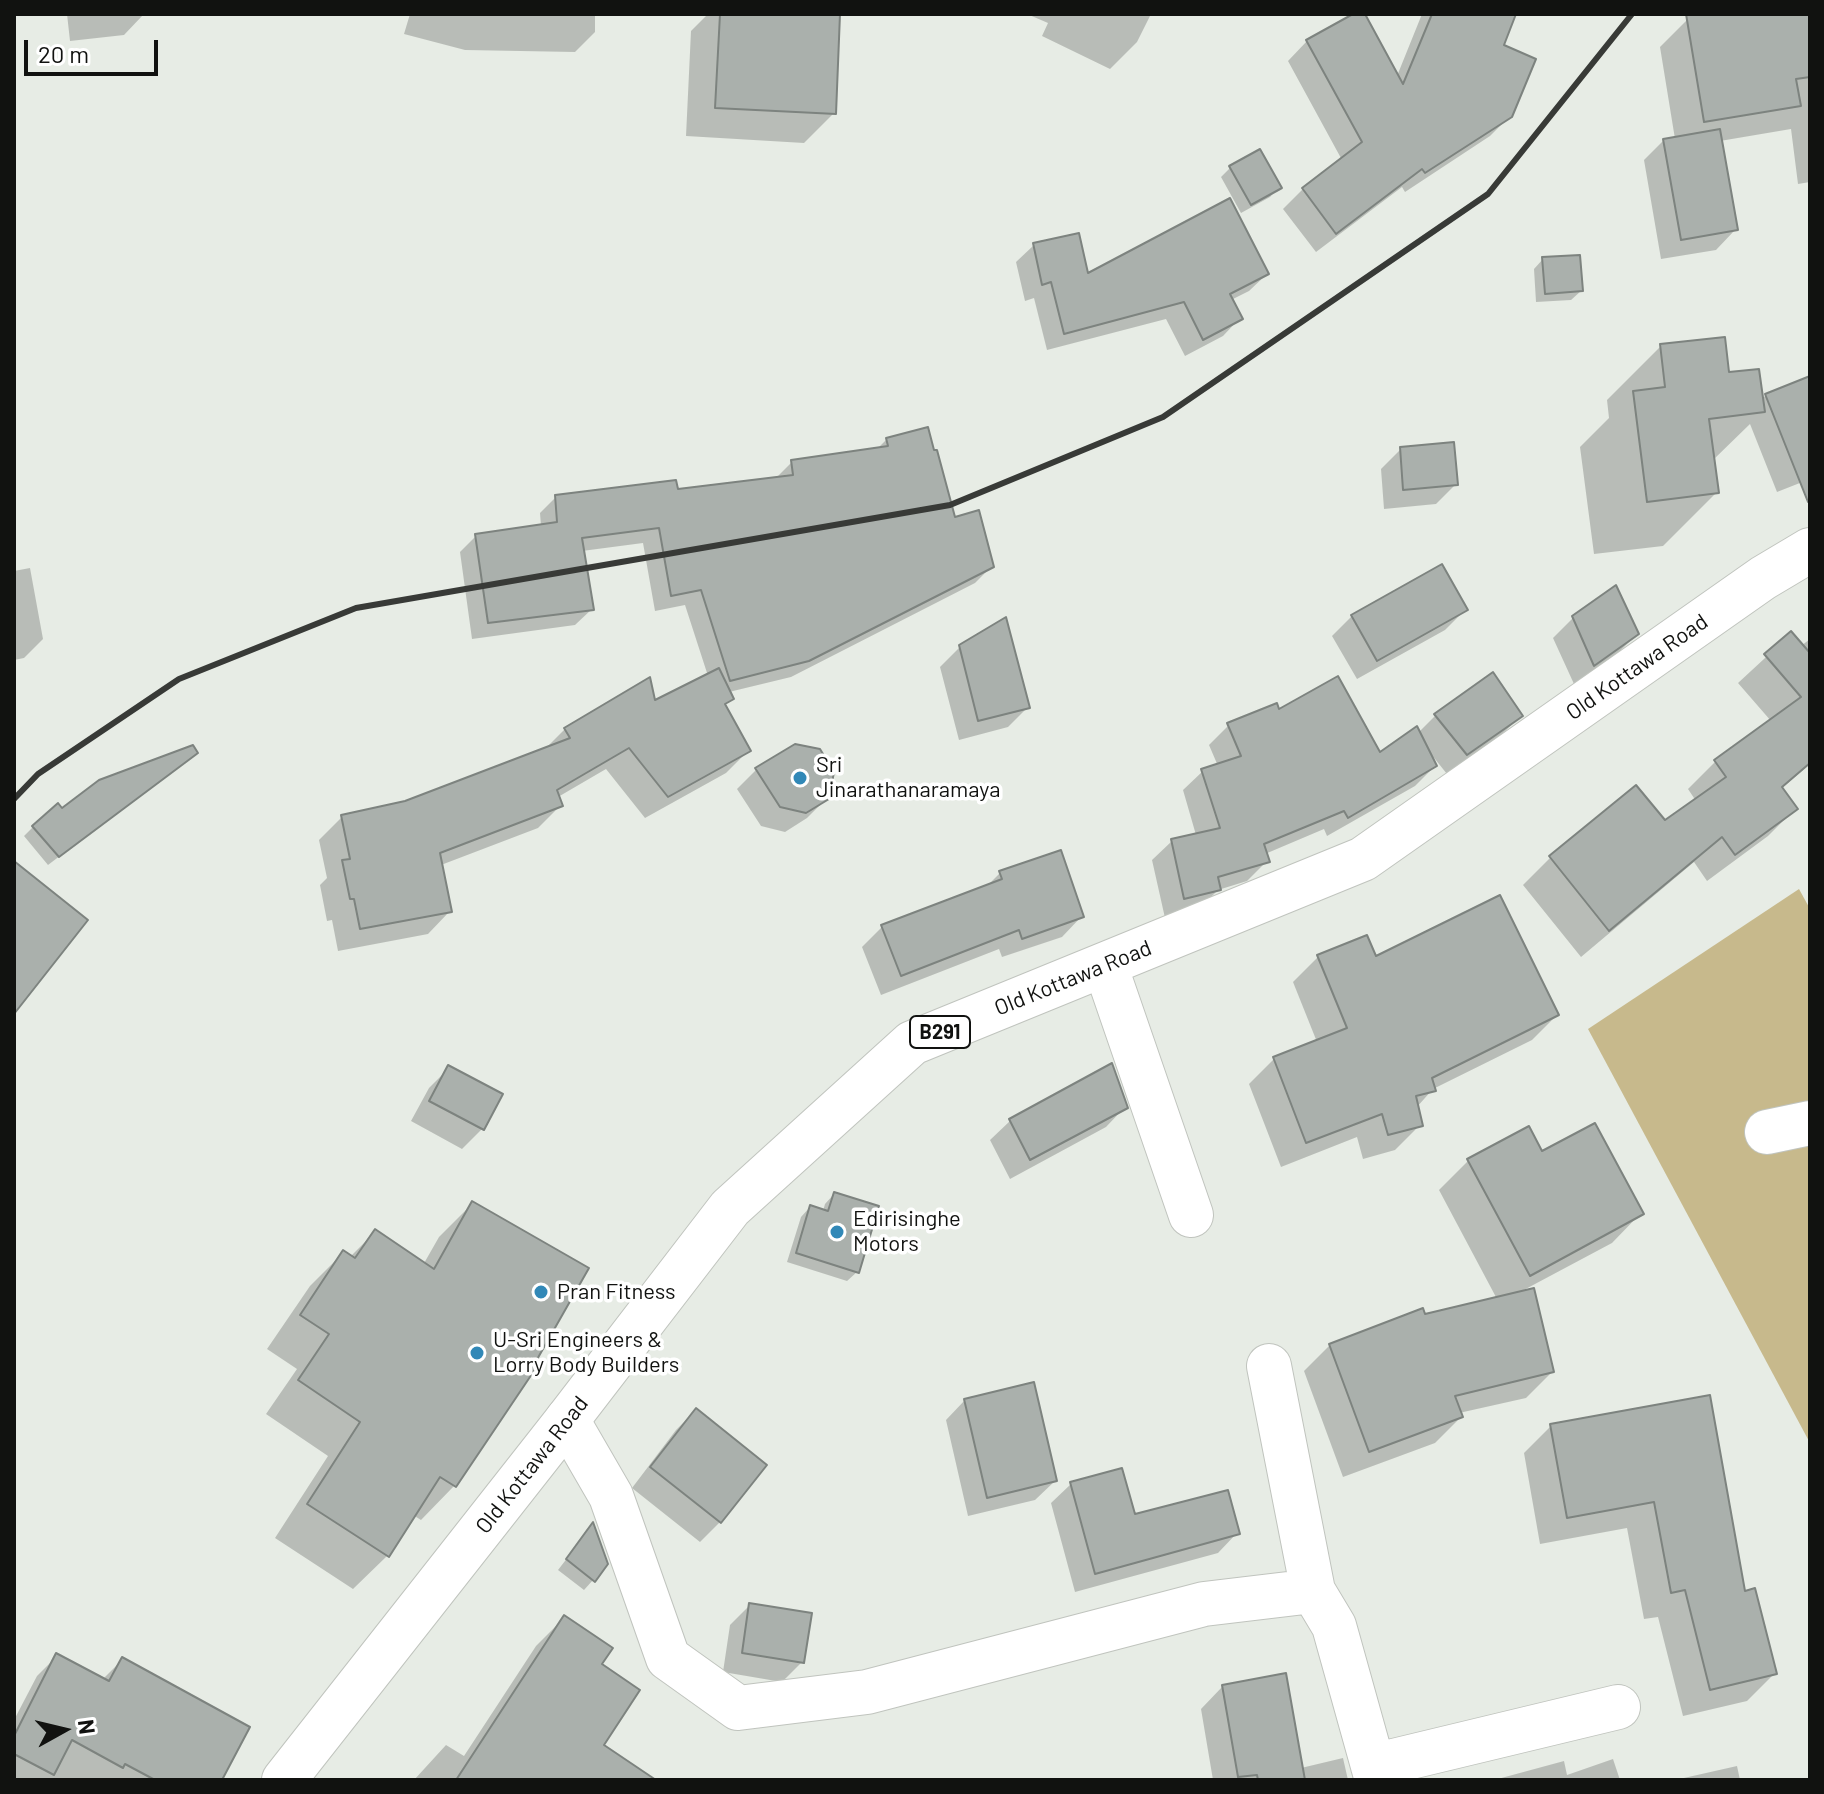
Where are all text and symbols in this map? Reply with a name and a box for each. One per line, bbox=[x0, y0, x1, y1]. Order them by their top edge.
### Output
scale bar bbox=[28, 24, 162, 74]
text: 20 m bbox=[38, 39, 89, 68]
street label: Old Kottawa Road bbox=[1561, 608, 1713, 726]
place label: Sri Jinarathanaramaya bbox=[816, 752, 1000, 804]
marker: Sri Jinarathanaramaya bbox=[791, 769, 809, 787]
street label: Old Kottawa Road bbox=[991, 934, 1155, 1022]
road number: B291 bbox=[910, 1016, 970, 1048]
place label: Edirisinghe Motors bbox=[853, 1206, 961, 1258]
marker: Edirisinghe Motors bbox=[828, 1223, 846, 1241]
place label: Pran Fitness bbox=[557, 1279, 676, 1305]
marker: Pran Fitness bbox=[532, 1283, 550, 1301]
place label: U-Sri Engineers & Lorry Body Builders bbox=[493, 1327, 679, 1378]
marker: U-Sri Engineers & Lorry Body Builders bbox=[468, 1344, 486, 1362]
street label: Old Kottawa Road bbox=[470, 1391, 594, 1539]
north arrow bbox=[24, 1690, 104, 1770]
text: N bbox=[74, 1718, 102, 1736]

